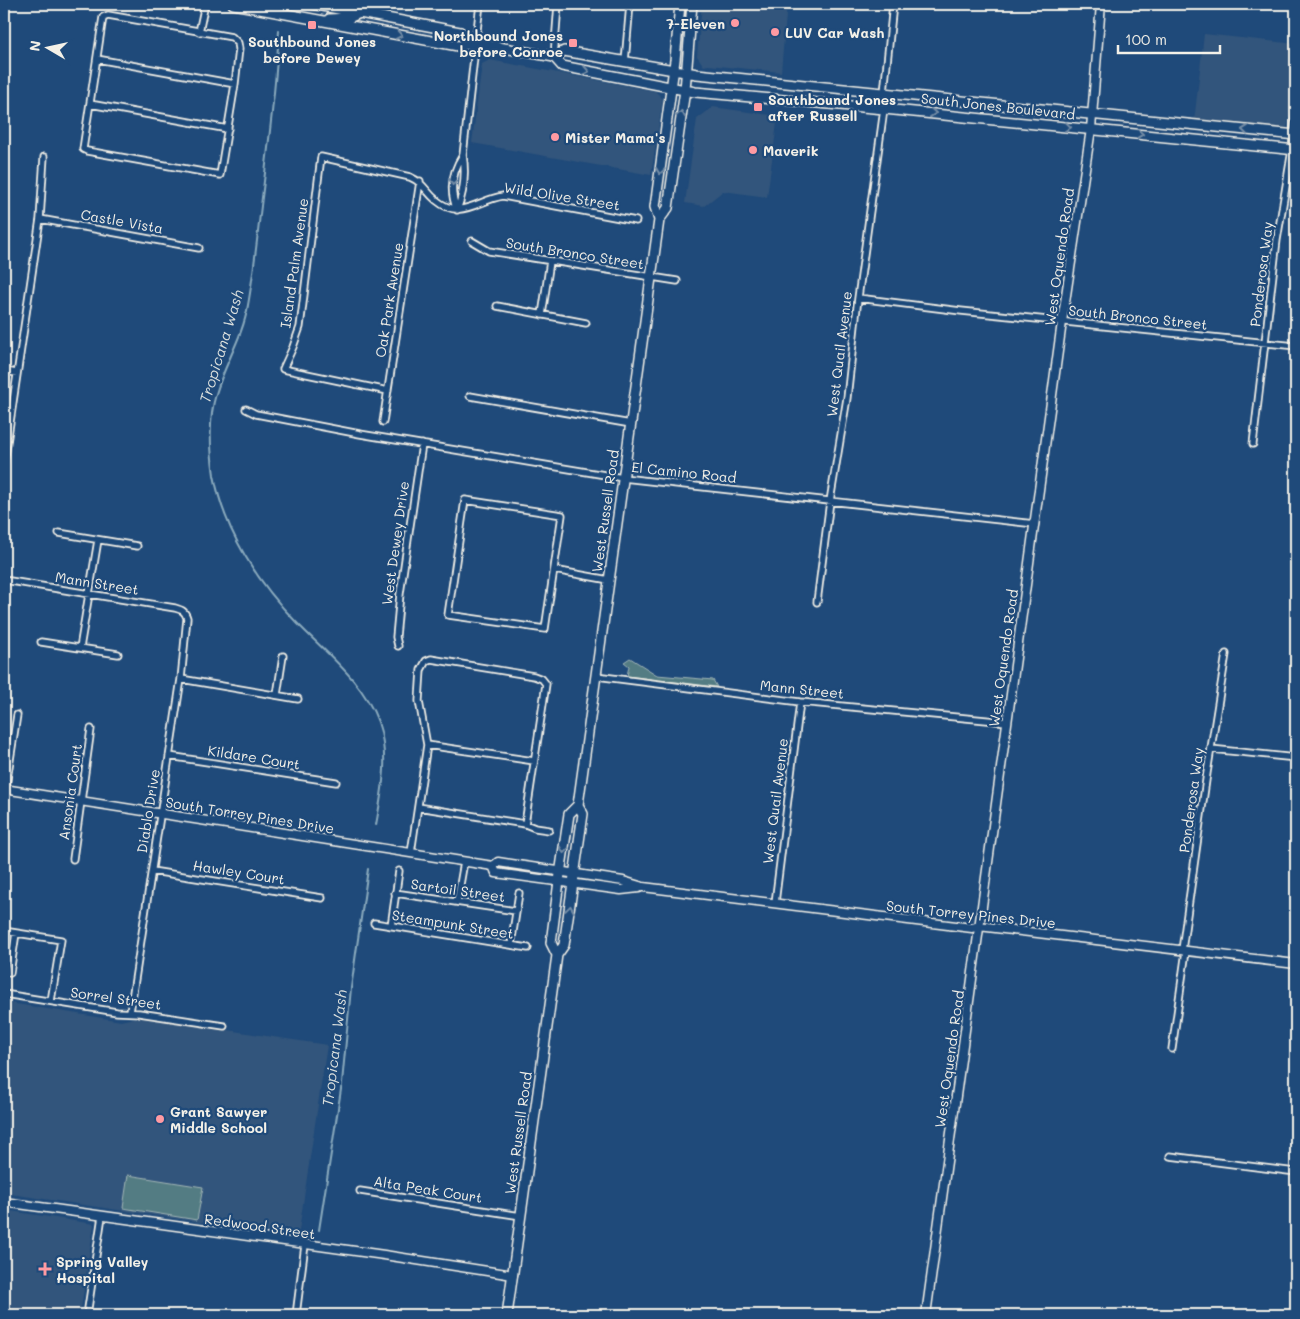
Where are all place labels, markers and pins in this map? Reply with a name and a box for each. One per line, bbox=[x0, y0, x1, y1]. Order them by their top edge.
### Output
place label: 7-Eleven bbox=[666, 14, 725, 33]
marker: 7-Eleven bbox=[729, 17, 741, 29]
marker: Southbound Jones before Dewey bbox=[306, 19, 318, 31]
place label: LUV Car Wash bbox=[785, 23, 884, 42]
place label: Northbound Jones before Conroe bbox=[434, 26, 563, 61]
marker: LUV Car Wash bbox=[769, 26, 781, 38]
place label: Southbound Jones before Dewey bbox=[248, 32, 376, 67]
marker: Northbound Jones before Conroe bbox=[567, 37, 579, 49]
place label: Southbound Jones after Russell bbox=[768, 90, 896, 125]
marker: Southbound Jones after Russell bbox=[752, 101, 764, 113]
place label: Mister Mama's bbox=[565, 128, 665, 147]
marker: Mister Mama's bbox=[549, 131, 561, 143]
place label: Maverik bbox=[763, 141, 818, 160]
marker: Maverik bbox=[747, 144, 759, 156]
place label: Grant Sawyer Middle School bbox=[170, 1102, 267, 1137]
marker: Grant Sawyer Middle School bbox=[154, 1113, 166, 1125]
place label: Spring Valley Hospital bbox=[56, 1252, 149, 1287]
marker: Spring Valley Hospital bbox=[38, 1262, 52, 1276]

